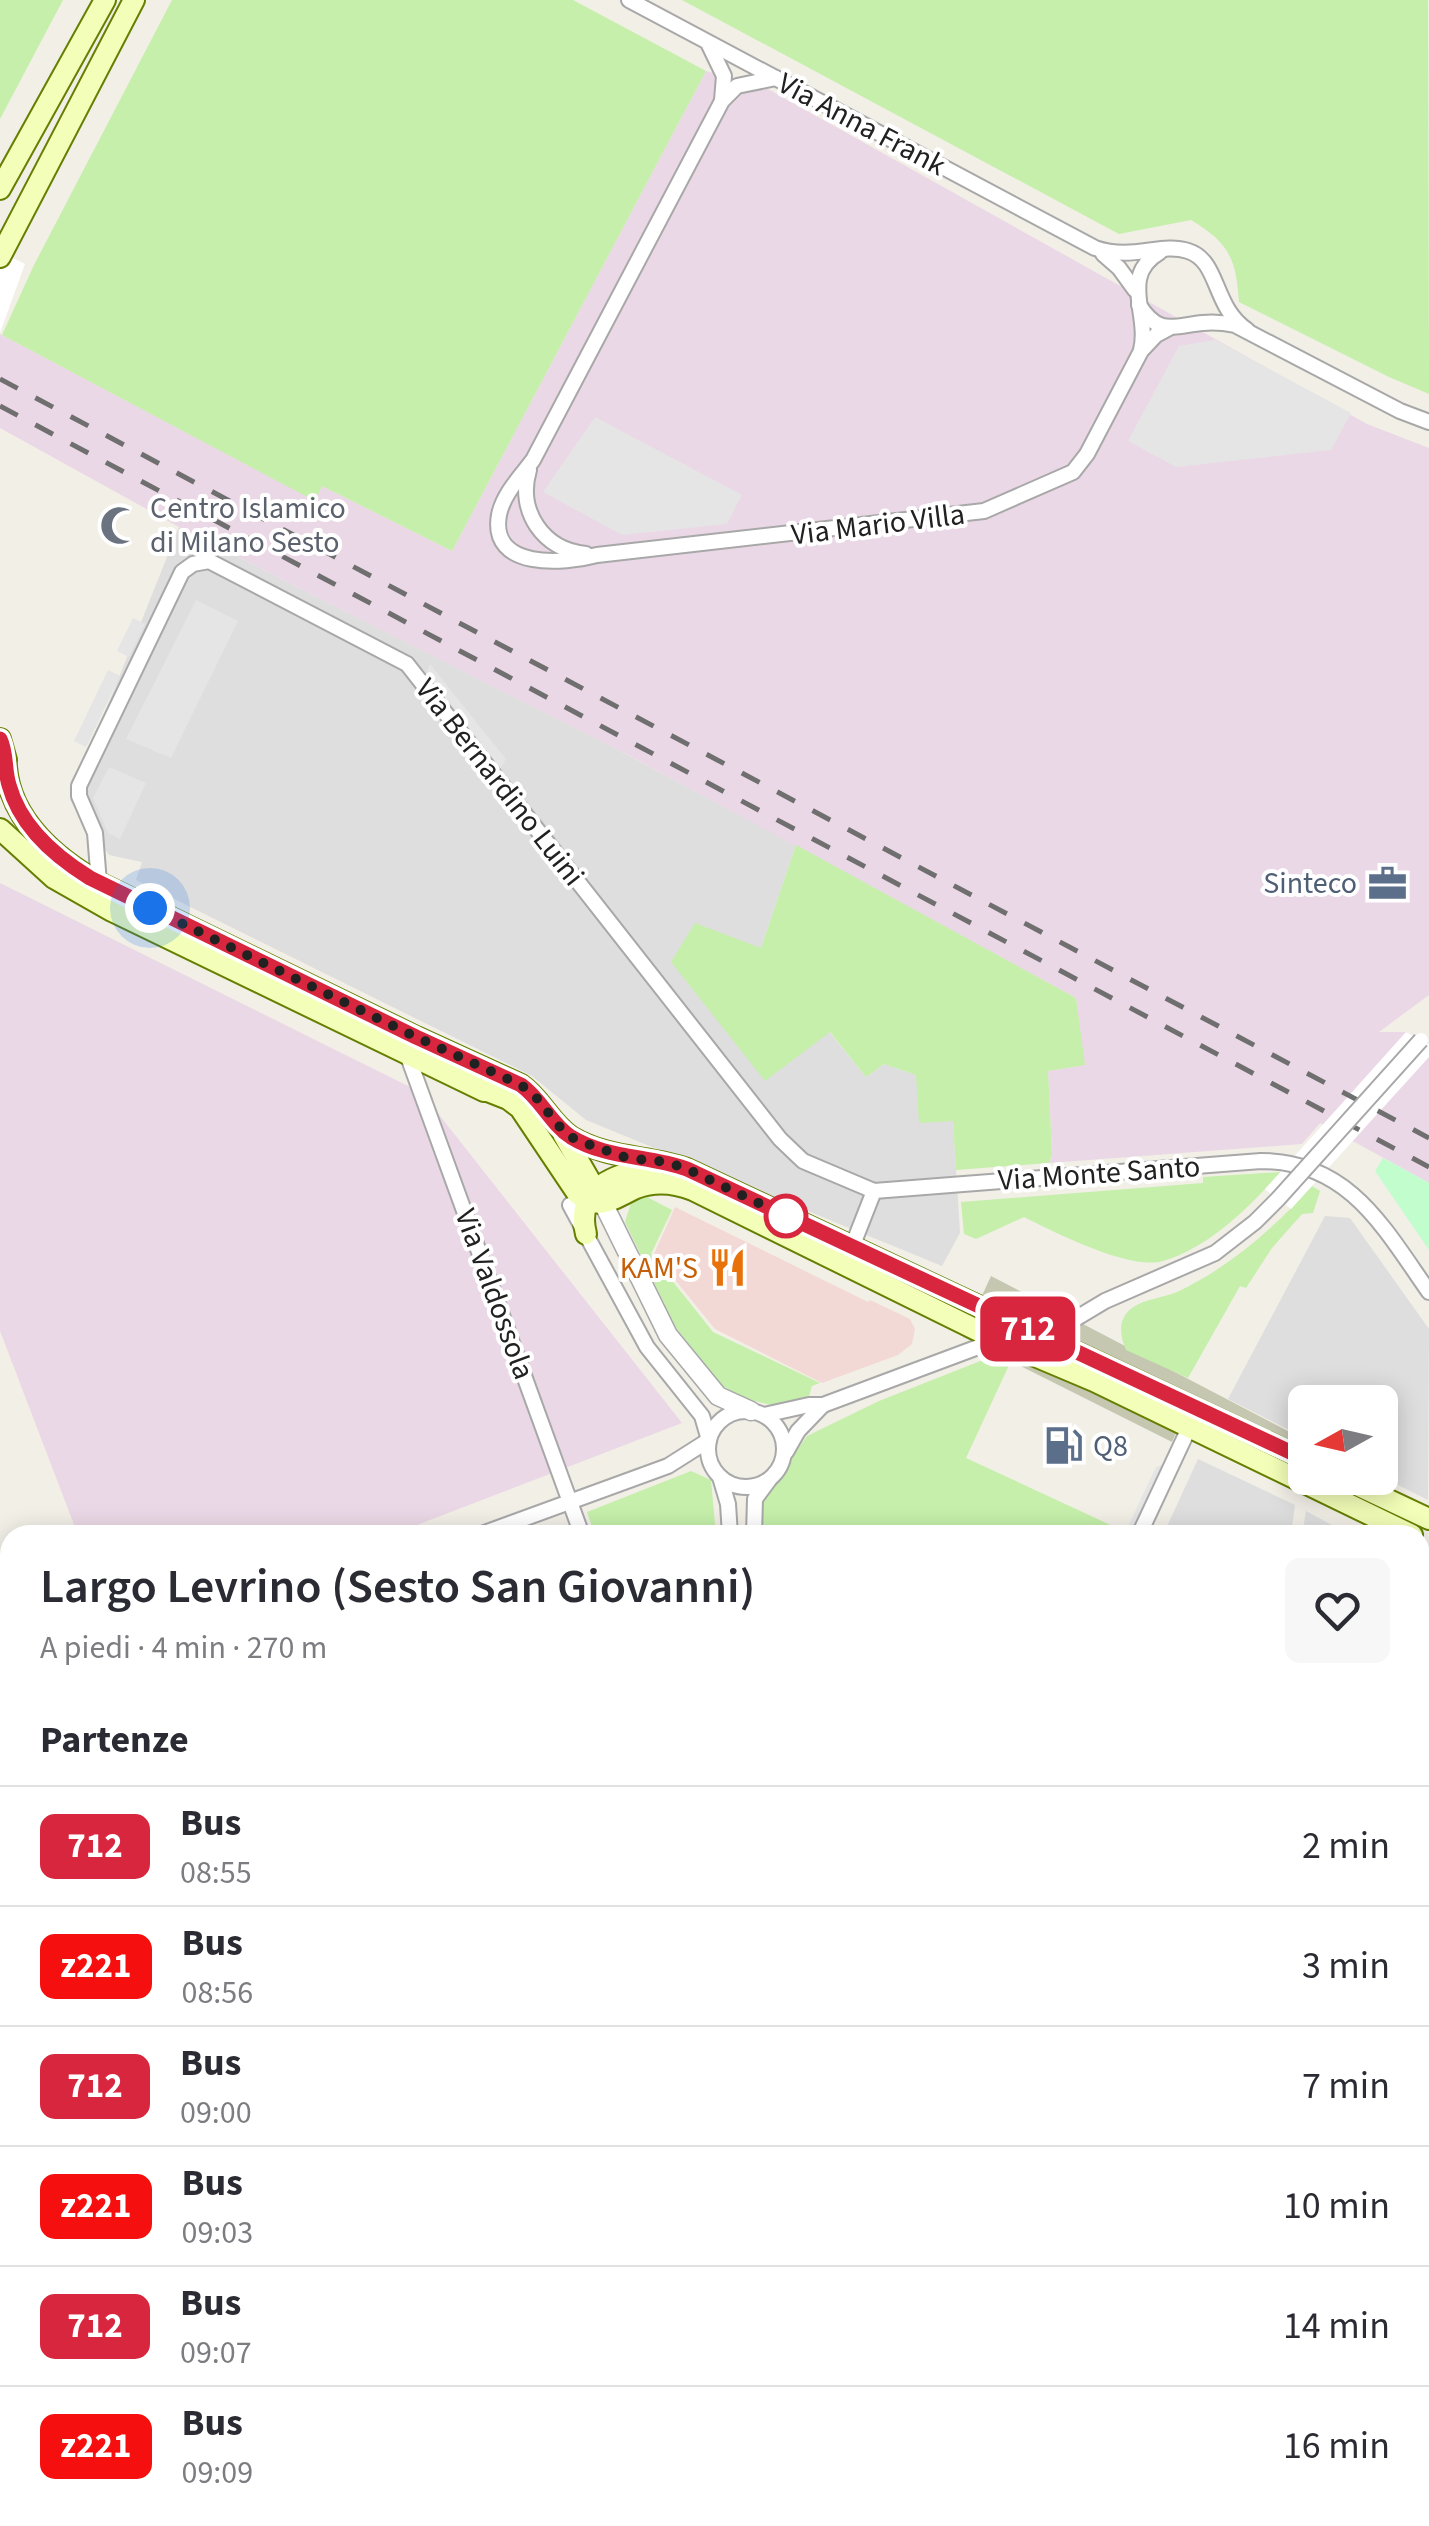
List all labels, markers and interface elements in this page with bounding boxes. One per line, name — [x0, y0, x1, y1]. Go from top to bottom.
street label: Via Anna Frank — [770, 62, 953, 187]
place label: Centro Islamico di Milano Sesto — [150, 487, 346, 564]
street label: Via Mario Villa — [789, 493, 967, 556]
mosque icon: Centro Islamico di Milano Sesto — [99, 504, 141, 546]
street label: Via Bernardino Luini — [405, 669, 594, 895]
place label: Sinteco — [1263, 862, 1357, 905]
office icon: Sinteco — [1366, 862, 1408, 904]
your location — [125, 883, 175, 933]
street label: Via Monte Santo — [996, 1145, 1202, 1202]
unlabelled marker — [765, 1195, 807, 1237]
street label: Via Valdossola — [444, 1203, 545, 1385]
place label: KAM'S — [620, 1247, 698, 1290]
restaurant icon: KAM'S — [707, 1247, 749, 1289]
line badge: 712 — [970, 1296, 1086, 1362]
text: 712 — [1000, 1304, 1056, 1354]
north arrow — [1288, 1385, 1398, 1495]
map controls — [1288, 1385, 1398, 1495]
fuel station icon: Q8 — [1042, 1425, 1084, 1467]
place label: Q8 — [1093, 1425, 1128, 1468]
text: Largo Levrino (Sesto San Giovanni) — [40, 1553, 755, 1621]
button: heart — [1285, 1558, 1390, 1663]
text: A piedi · 4 min · 270 m — [40, 1625, 327, 1671]
text: Partenze — [40, 1713, 189, 1767]
text: Bus — [180, 1796, 241, 1850]
text: 2 min — [1302, 1819, 1390, 1873]
text: 712 — [67, 1821, 123, 1871]
text: 08:55 — [180, 1850, 252, 1896]
text: Bus — [182, 1916, 243, 1970]
text: 3 min — [1302, 1939, 1390, 1993]
text: z221 — [60, 1941, 132, 1991]
text: 08:56 — [182, 1970, 253, 2016]
text: Bus — [180, 2036, 241, 2090]
text: 7 min — [1302, 2059, 1390, 2113]
text: 712 — [67, 2061, 123, 2111]
text: 09:00 — [180, 2090, 252, 2136]
text: Bus — [182, 2156, 243, 2210]
text: 10 min — [1283, 2179, 1390, 2233]
text: z221 — [60, 2181, 132, 2231]
text: 09:03 — [182, 2210, 253, 2256]
text: Bus — [180, 2276, 241, 2330]
text: 14 min — [1283, 2299, 1390, 2353]
text: 712 — [67, 2301, 123, 2351]
text: 09:07 — [180, 2330, 252, 2376]
text: Bus — [182, 2396, 243, 2450]
text: 16 min — [1283, 2419, 1390, 2473]
text: z221 — [60, 2421, 132, 2471]
text: 09:09 — [182, 2450, 253, 2496]

